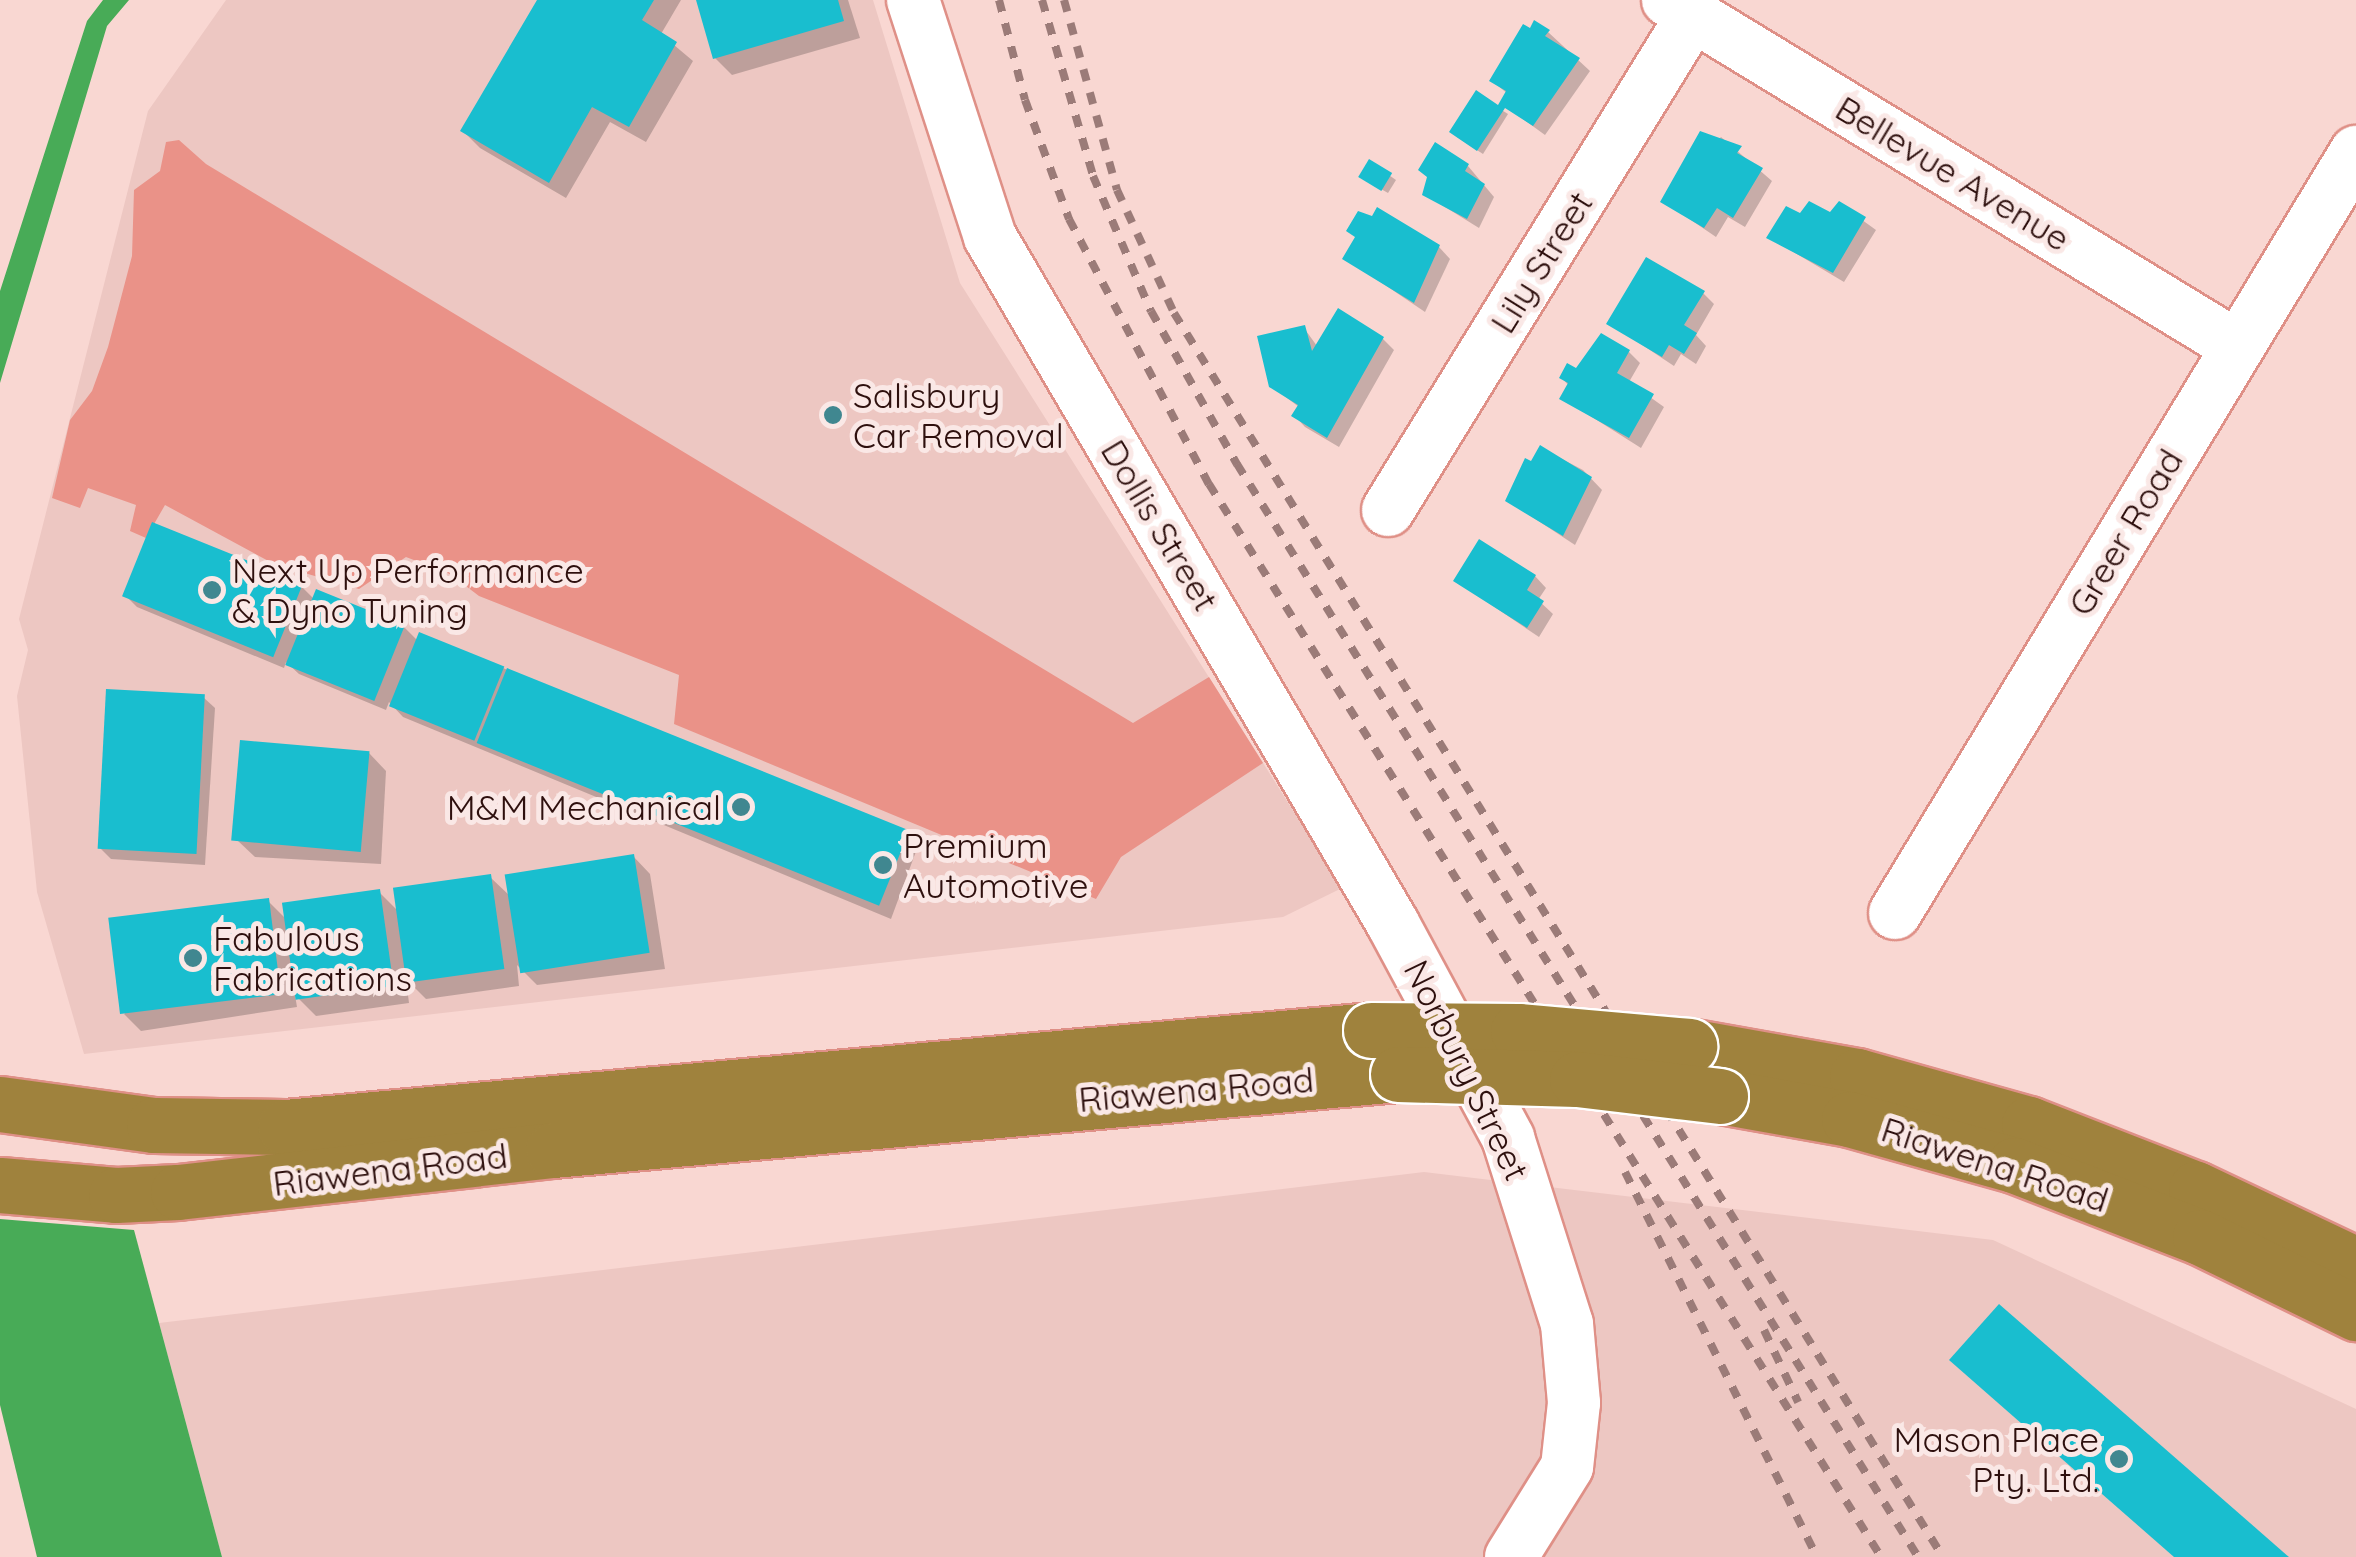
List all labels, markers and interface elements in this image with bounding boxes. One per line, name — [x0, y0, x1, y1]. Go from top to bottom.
street label: Bellevue Avenue — [1828, 87, 2078, 259]
street label: Lily Street — [1481, 184, 1601, 340]
place label: Salisbury Car Removal — [853, 374, 1064, 456]
marker: Salisbury Car Removal — [822, 404, 844, 426]
street label: Dollis Street — [1093, 432, 1227, 618]
street label: Greer Road — [2059, 441, 2191, 623]
place label: Next Up Performance & Dyno Tuning — [232, 549, 584, 631]
marker: Next Up Performance & Dyno Tuning — [201, 579, 223, 601]
place label: M&M Mechanical — [447, 786, 721, 828]
marker: M&M Mechanical — [730, 796, 752, 818]
place label: Premium Automotive — [903, 824, 1089, 906]
marker: Premium Automotive — [872, 854, 894, 876]
place label: Fabulous Fabrications — [213, 917, 412, 999]
marker: Fabulous Fabrications — [182, 947, 204, 969]
street label: Norbury Street — [1396, 953, 1538, 1187]
street label: Riawena Road — [1077, 1058, 1315, 1120]
street label: Riawena Road — [1876, 1108, 2114, 1220]
street label: Riawena Road — [270, 1134, 510, 1204]
place label: Mason Place Pty. Ltd. — [1893, 1418, 2099, 1500]
marker: Mason Place Pty. Ltd. — [2108, 1448, 2130, 1470]

